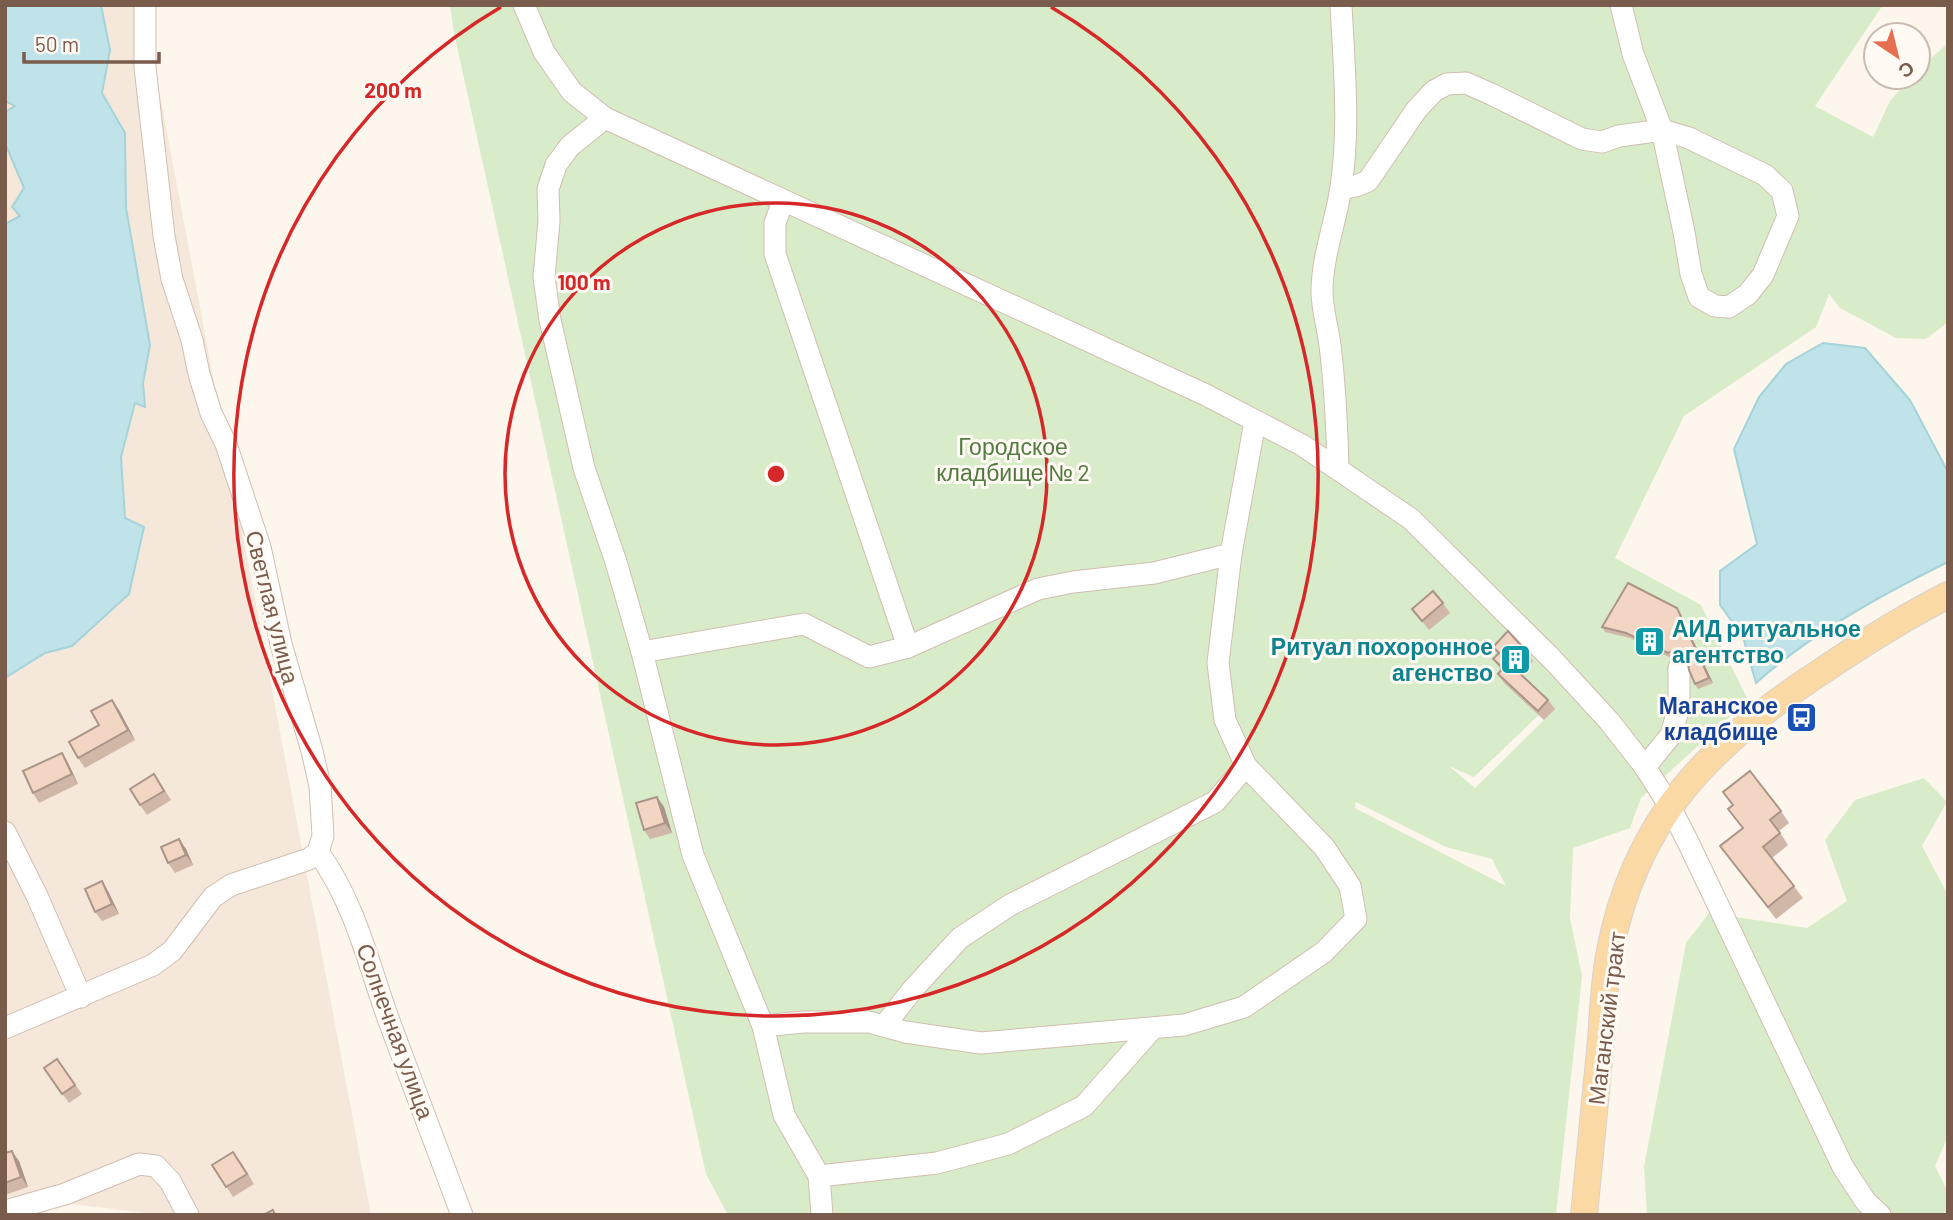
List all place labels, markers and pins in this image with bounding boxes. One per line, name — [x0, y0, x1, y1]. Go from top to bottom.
centre of rings — [764, 462, 788, 486]
place label: АИД ритуальное агентство — [1672, 614, 1861, 668]
building icon: АИД ритуальное агентство — [1632, 624, 1666, 658]
place label: Ритуал похоронное агенство — [1271, 632, 1493, 686]
building icon: Ритуал похоронное агенство — [1499, 642, 1533, 676]
place label: Маганское кладбище — [1659, 691, 1778, 745]
bus stop icon: Маганское кладбище — [1784, 701, 1818, 735]

